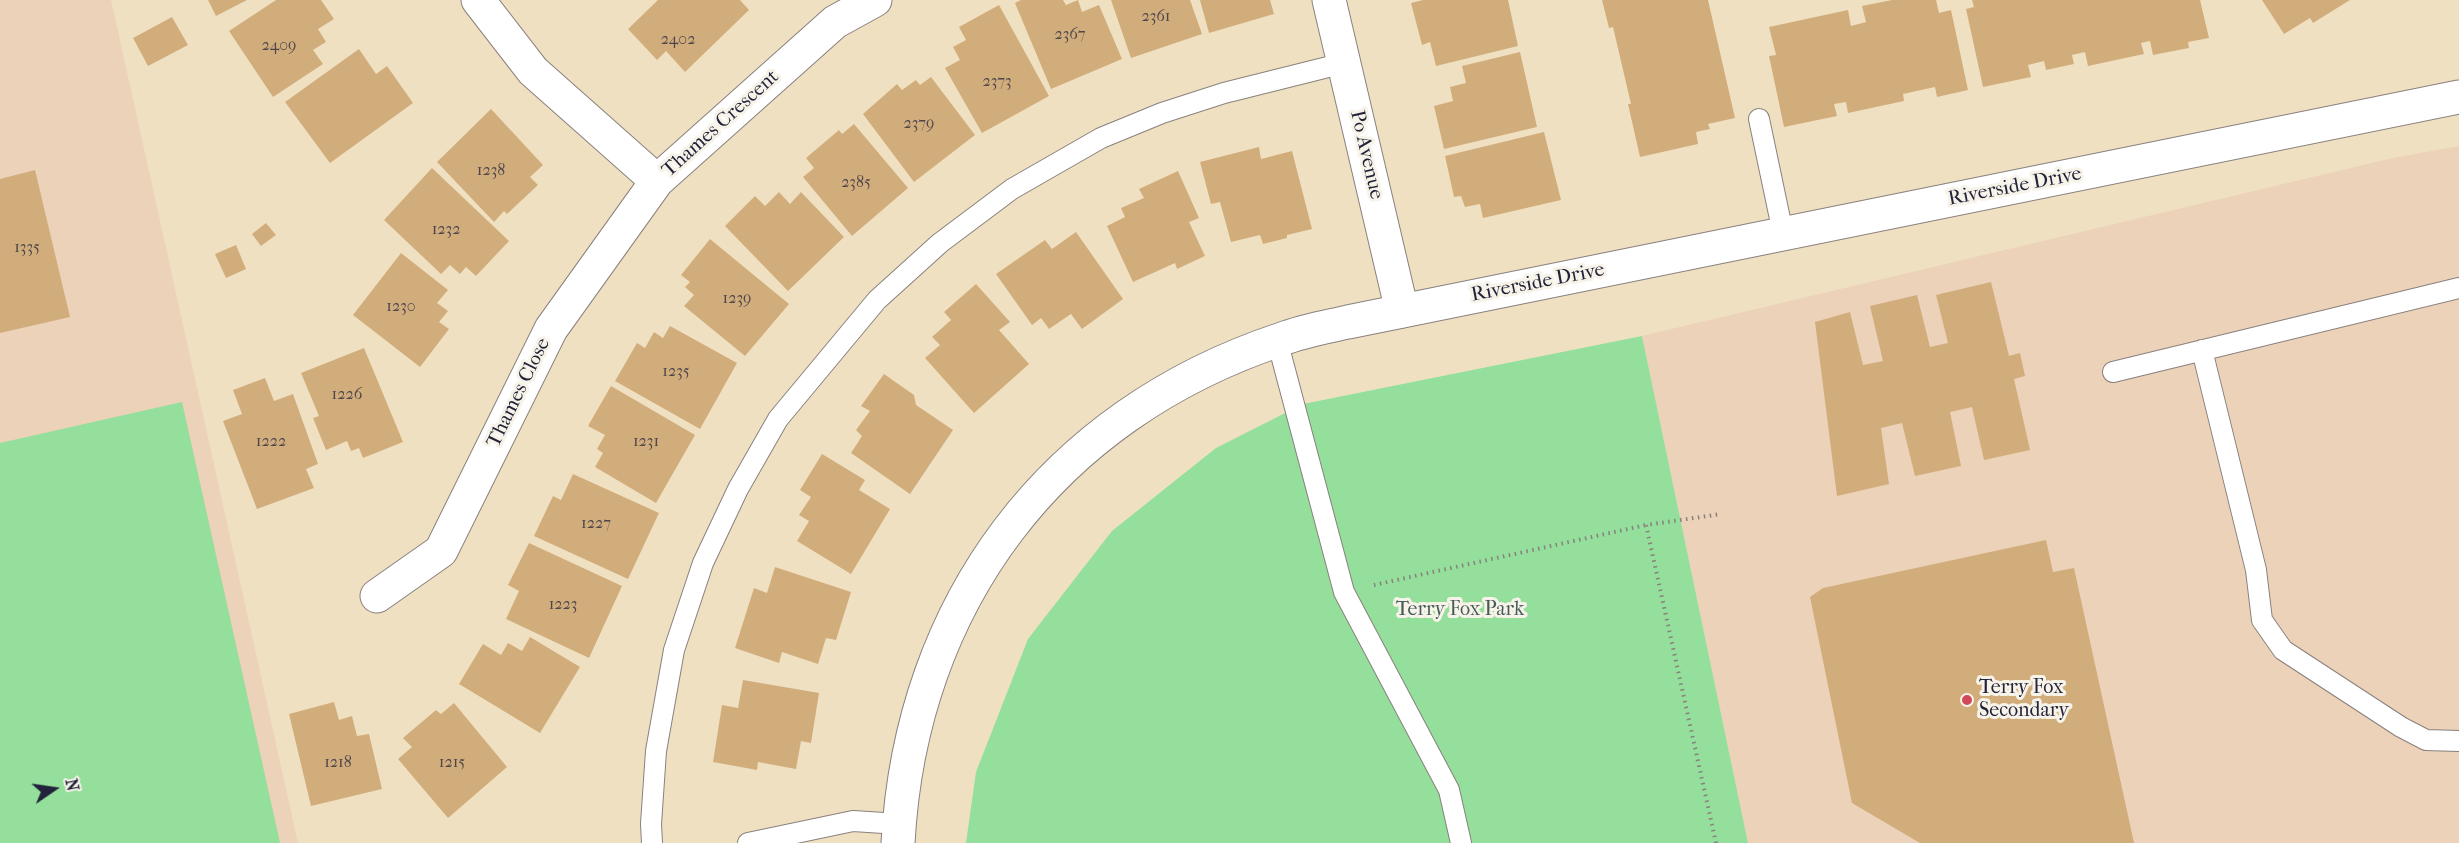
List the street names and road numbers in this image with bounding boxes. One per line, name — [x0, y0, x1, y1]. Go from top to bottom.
street label: Thames Crescent — [658, 65, 784, 183]
street label: Po Avenue — [1344, 108, 1388, 202]
street label: Riverside Drive — [1946, 162, 2084, 212]
street label: Riverside Drive — [1469, 258, 1607, 308]
street label: Thames Close — [482, 334, 556, 452]

